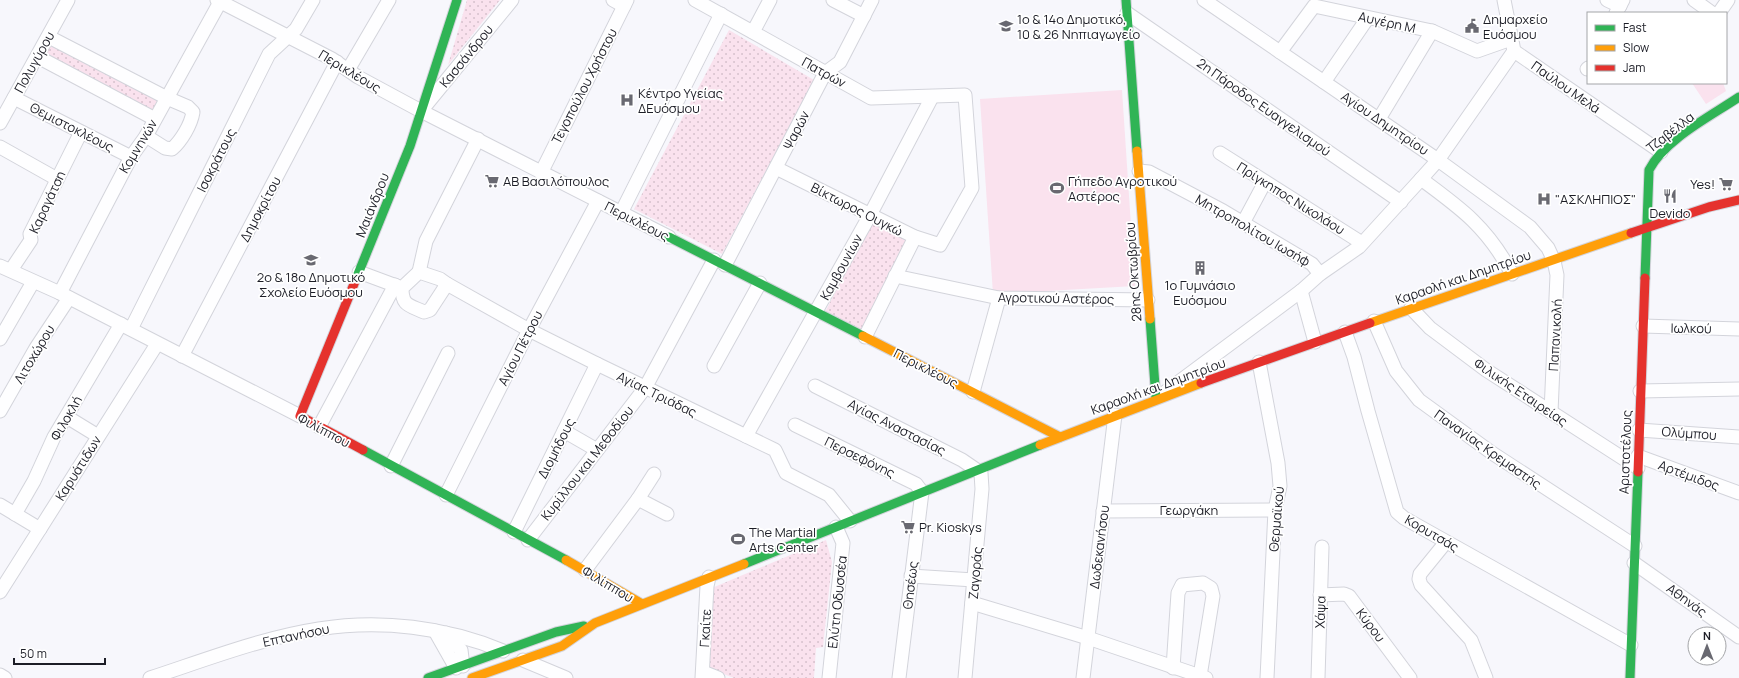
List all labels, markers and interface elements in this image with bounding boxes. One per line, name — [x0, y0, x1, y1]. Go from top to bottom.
street label: Αυγέρη Μ — [1357, 7, 1417, 37]
place label: 1ο & 14ο Δημοτικό, 10 & 26 Νηπιαγωγείο — [1017, 10, 1141, 43]
place label: Δημαρχείο Ευόσμου — [1483, 10, 1548, 43]
legend — [1587, 12, 1727, 84]
school or university icon: 1ο & 14ο Δημοτικό, 10 & 26 Νηπιαγωγείο — [998, 18, 1014, 34]
public building icon: Δημαρχείο Ευόσμου — [1464, 18, 1480, 34]
text: Fast — [1623, 19, 1647, 36]
street label: Κασσάνδρου — [435, 21, 497, 91]
street label: Τεγοπούλου Χρήστου — [547, 25, 621, 147]
street label: Πολυγύρου — [10, 28, 58, 96]
text: Slow — [1623, 39, 1649, 56]
street label: Περικλέους — [315, 45, 385, 97]
street label: Πατρών — [799, 53, 850, 92]
street label: 2η Πάροδος Ευαγγελισμού — [1194, 54, 1334, 160]
street label: Παύλου Μελά — [1528, 57, 1604, 117]
text: Jam — [1623, 59, 1645, 76]
place label: Κέντρο Υγείας ΔΕυόσμου — [638, 84, 723, 117]
street label: Αγίου Δημητρίου — [1338, 87, 1432, 159]
hospital icon: Κέντρο Υγείας ΔΕυόσμου — [619, 92, 635, 108]
street label: Θεμιστοκλέους — [27, 98, 117, 156]
street label: Ψαρών — [779, 107, 814, 153]
street label: Τζαβέλλα — [1642, 108, 1698, 156]
street label: Κομνηνών — [115, 115, 161, 176]
street label: Ισοκράτους — [192, 125, 240, 195]
street label: Πρίγκηπος Νικολάου — [1234, 158, 1348, 238]
street label: Καραγάτση — [25, 168, 69, 236]
street label: Μαιάνδρου — [351, 170, 393, 240]
place label: ΑΒ Βασιλόπουλος — [503, 172, 609, 190]
place label: Γήπεδο Αγροτικού Αστέρος — [1068, 172, 1177, 205]
street label: Δημοκρίτου — [235, 173, 285, 245]
supermarket icon: ΑΒ Βασιλόπουλος — [484, 173, 500, 189]
place label: Yes! — [1690, 175, 1715, 193]
supermarket icon: Yes! — [1718, 176, 1734, 192]
street label: Βίκτωρος Ουγκώ — [808, 178, 906, 240]
sports icon: Γήπεδο Αγροτικού Αστέρος — [1049, 180, 1065, 196]
restaurant icon: Devido — [1662, 188, 1678, 204]
street label: Μητροπολίτου Ιωσήφ — [1192, 190, 1314, 270]
place label: "ΑΣΚΛΗΠΙΟΣ" — [1555, 190, 1636, 208]
hospital icon: "ΑΣΚΛΗΠΙΟΣ" — [1536, 191, 1552, 207]
street label: Περικλέους — [602, 197, 672, 245]
place label: Devido — [1649, 204, 1691, 222]
street label: 28ης Οκτωβρίου — [1121, 222, 1145, 322]
street label: Καμβουνίων — [815, 230, 867, 303]
street label: Καραολή και Δημητρίου — [1393, 245, 1533, 309]
school or university icon: 2ο & 18ο Δημοτικό Σχολείο Ευόσμου — [303, 252, 319, 268]
building icon: 1ο Γυμνάσιο Ευόσμου — [1192, 260, 1208, 276]
place label: 2ο & 18ο Δημοτικό Σχολείο Ευόσμου — [257, 268, 365, 301]
place label: 1ο Γυμνάσιο Ευόσμου — [1164, 276, 1236, 309]
street label: Αγροτικού Αστέρος — [998, 288, 1114, 308]
street label: Παπανικολή — [1544, 298, 1566, 372]
street label: Αγίου Πέτρου — [493, 308, 547, 388]
street label: Ιωλκού — [1670, 319, 1712, 337]
street label: Λιτοχώρου — [9, 321, 59, 387]
street label: Περικλέους — [891, 344, 961, 392]
street label: Καραολή και Δημητρίου — [1088, 353, 1228, 419]
street label: Φιλικής Εταιρείας — [1471, 354, 1571, 430]
street label: Αγίας Τριάδας — [614, 367, 700, 421]
street label: Φιλοκλή — [46, 392, 86, 444]
street label: Αγίας Αναστασίας — [845, 395, 949, 459]
street label: Κυρίλλου και Μεθοδίου — [537, 402, 637, 524]
street label: Παναγίας Κρεμαστής — [1431, 405, 1545, 493]
street label: Φιλίππου — [295, 409, 353, 451]
street label: Αριστοτέλους — [1615, 410, 1635, 494]
street label: Διομήδους — [533, 415, 579, 481]
street label: Ολύμπου — [1661, 422, 1717, 444]
street label: Καρυάτιδων — [51, 432, 105, 504]
street label: Περσεφόνης — [822, 432, 898, 482]
street label: Αρτέμιδος — [1656, 456, 1722, 494]
street label: Θερμαϊκού — [1264, 486, 1288, 552]
street label: Γεωργάκη — [1160, 501, 1218, 519]
street label: Δωδεκανήσου — [1085, 504, 1113, 590]
street label: Κορυτσάς — [1402, 510, 1462, 556]
place label: Pr. Kioskys — [919, 518, 982, 536]
supermarket icon: Pr. Kioskys — [900, 519, 916, 535]
place label: The Martial Arts Center — [749, 523, 819, 556]
sports icon: The Martial Arts Center — [730, 531, 746, 547]
street label: Ζαγοράς — [964, 546, 986, 600]
street label: Ελύτη Οδυσσέα — [823, 555, 851, 649]
street label: Θησέως — [898, 560, 922, 610]
street label: Φιλίππου — [579, 562, 637, 606]
street label: Αθηνάς — [1663, 579, 1711, 621]
street label: Χάψα — [1310, 595, 1330, 629]
street label: Κύρου — [1352, 604, 1390, 646]
street label: Γκαίτε — [695, 608, 715, 648]
street label: Επτανήσου — [261, 619, 331, 651]
north arrow — [1687, 626, 1727, 666]
text: N — [1703, 628, 1711, 643]
scale bar — [14, 640, 105, 666]
text: 50 m — [20, 645, 47, 662]

